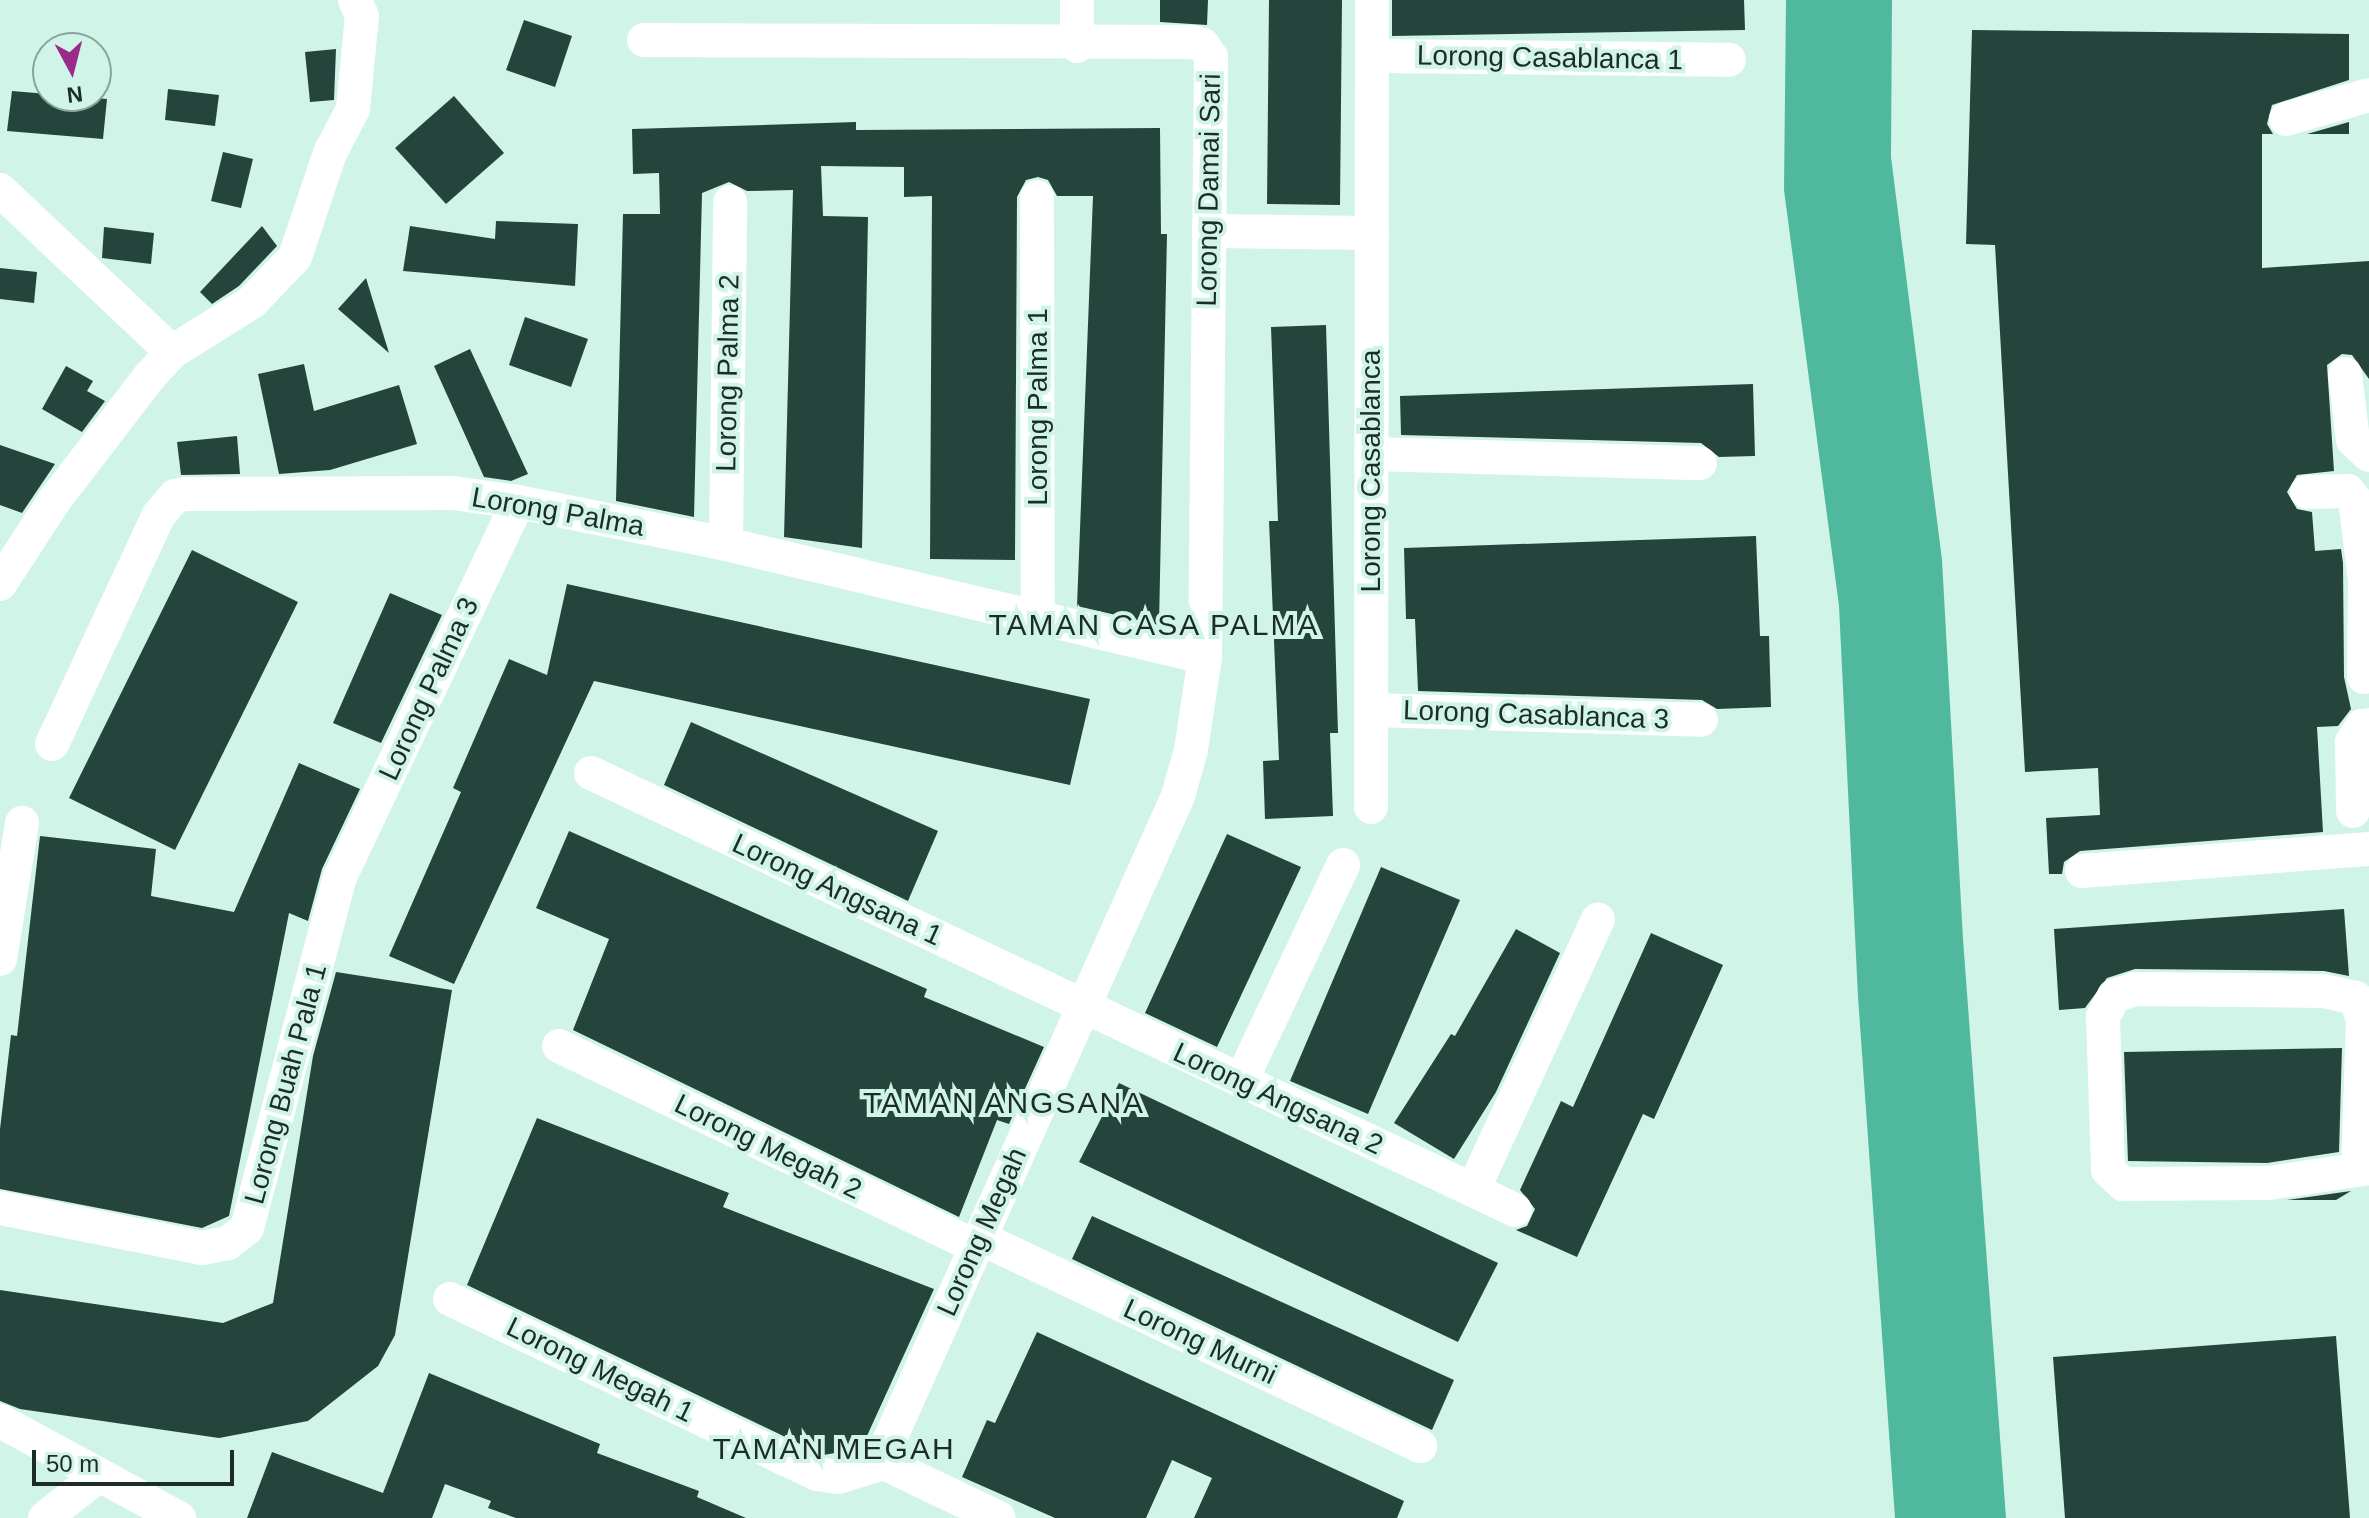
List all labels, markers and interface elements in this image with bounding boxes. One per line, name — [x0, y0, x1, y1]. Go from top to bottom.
north arrow — [32, 32, 112, 112]
street label: Lorong Casablanca 1 — [1417, 39, 1683, 77]
street label: Lorong Damai Sari — [1190, 73, 1228, 307]
text: N — [65, 81, 84, 108]
street label: Lorong Palma 2 — [709, 274, 747, 472]
street label: Lorong Palma 1 — [1021, 308, 1055, 506]
street label: Lorong Casablanca — [1354, 350, 1388, 592]
street label: Lorong Palma — [469, 480, 647, 544]
street label: Lorong Palma 3 — [372, 592, 486, 786]
district label: TAMAN CASA PALMA — [988, 607, 1320, 643]
street label: Lorong Casablanca 3 — [1402, 694, 1670, 736]
street label: Lorong Angsana 1 — [726, 826, 948, 954]
street label: Lorong Buah Pala 1 — [238, 960, 334, 1208]
street label: Lorong Angsana 2 — [1167, 1035, 1389, 1163]
district label: TAMAN ANGSANA — [862, 1085, 1146, 1121]
street label: Lorong Megah 2 — [669, 1087, 867, 1207]
street label: Lorong Megah — [930, 1143, 1034, 1321]
street label: Lorong Murni — [1118, 1292, 1282, 1392]
street label: Lorong Megah 1 — [501, 1310, 699, 1430]
district label: TAMAN MEGAH — [712, 1431, 956, 1467]
scale bar — [36, 1434, 238, 1484]
text: 50 m — [46, 1450, 99, 1477]

